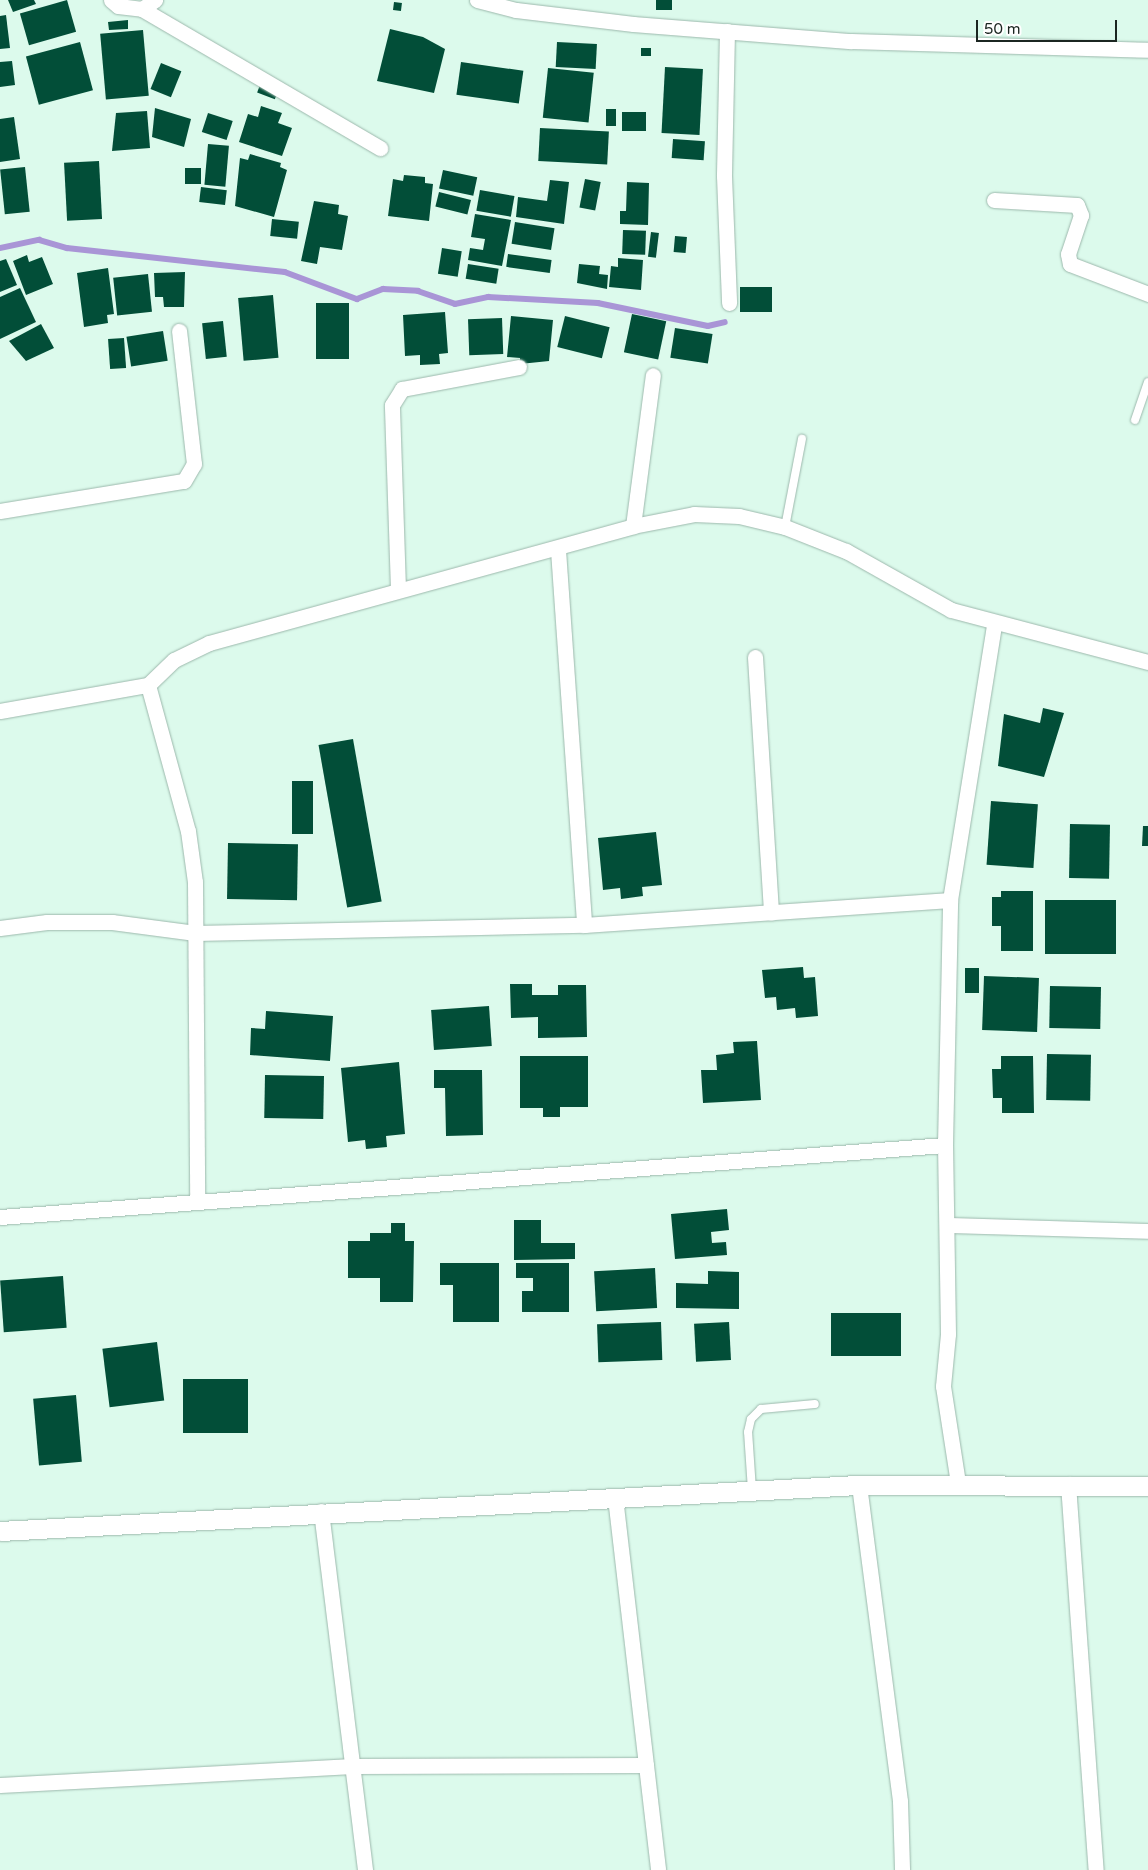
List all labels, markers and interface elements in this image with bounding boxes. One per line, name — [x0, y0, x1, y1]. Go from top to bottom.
scale bar — [978, 10, 1119, 42]
text: 50 m — [984, 20, 1021, 38]

